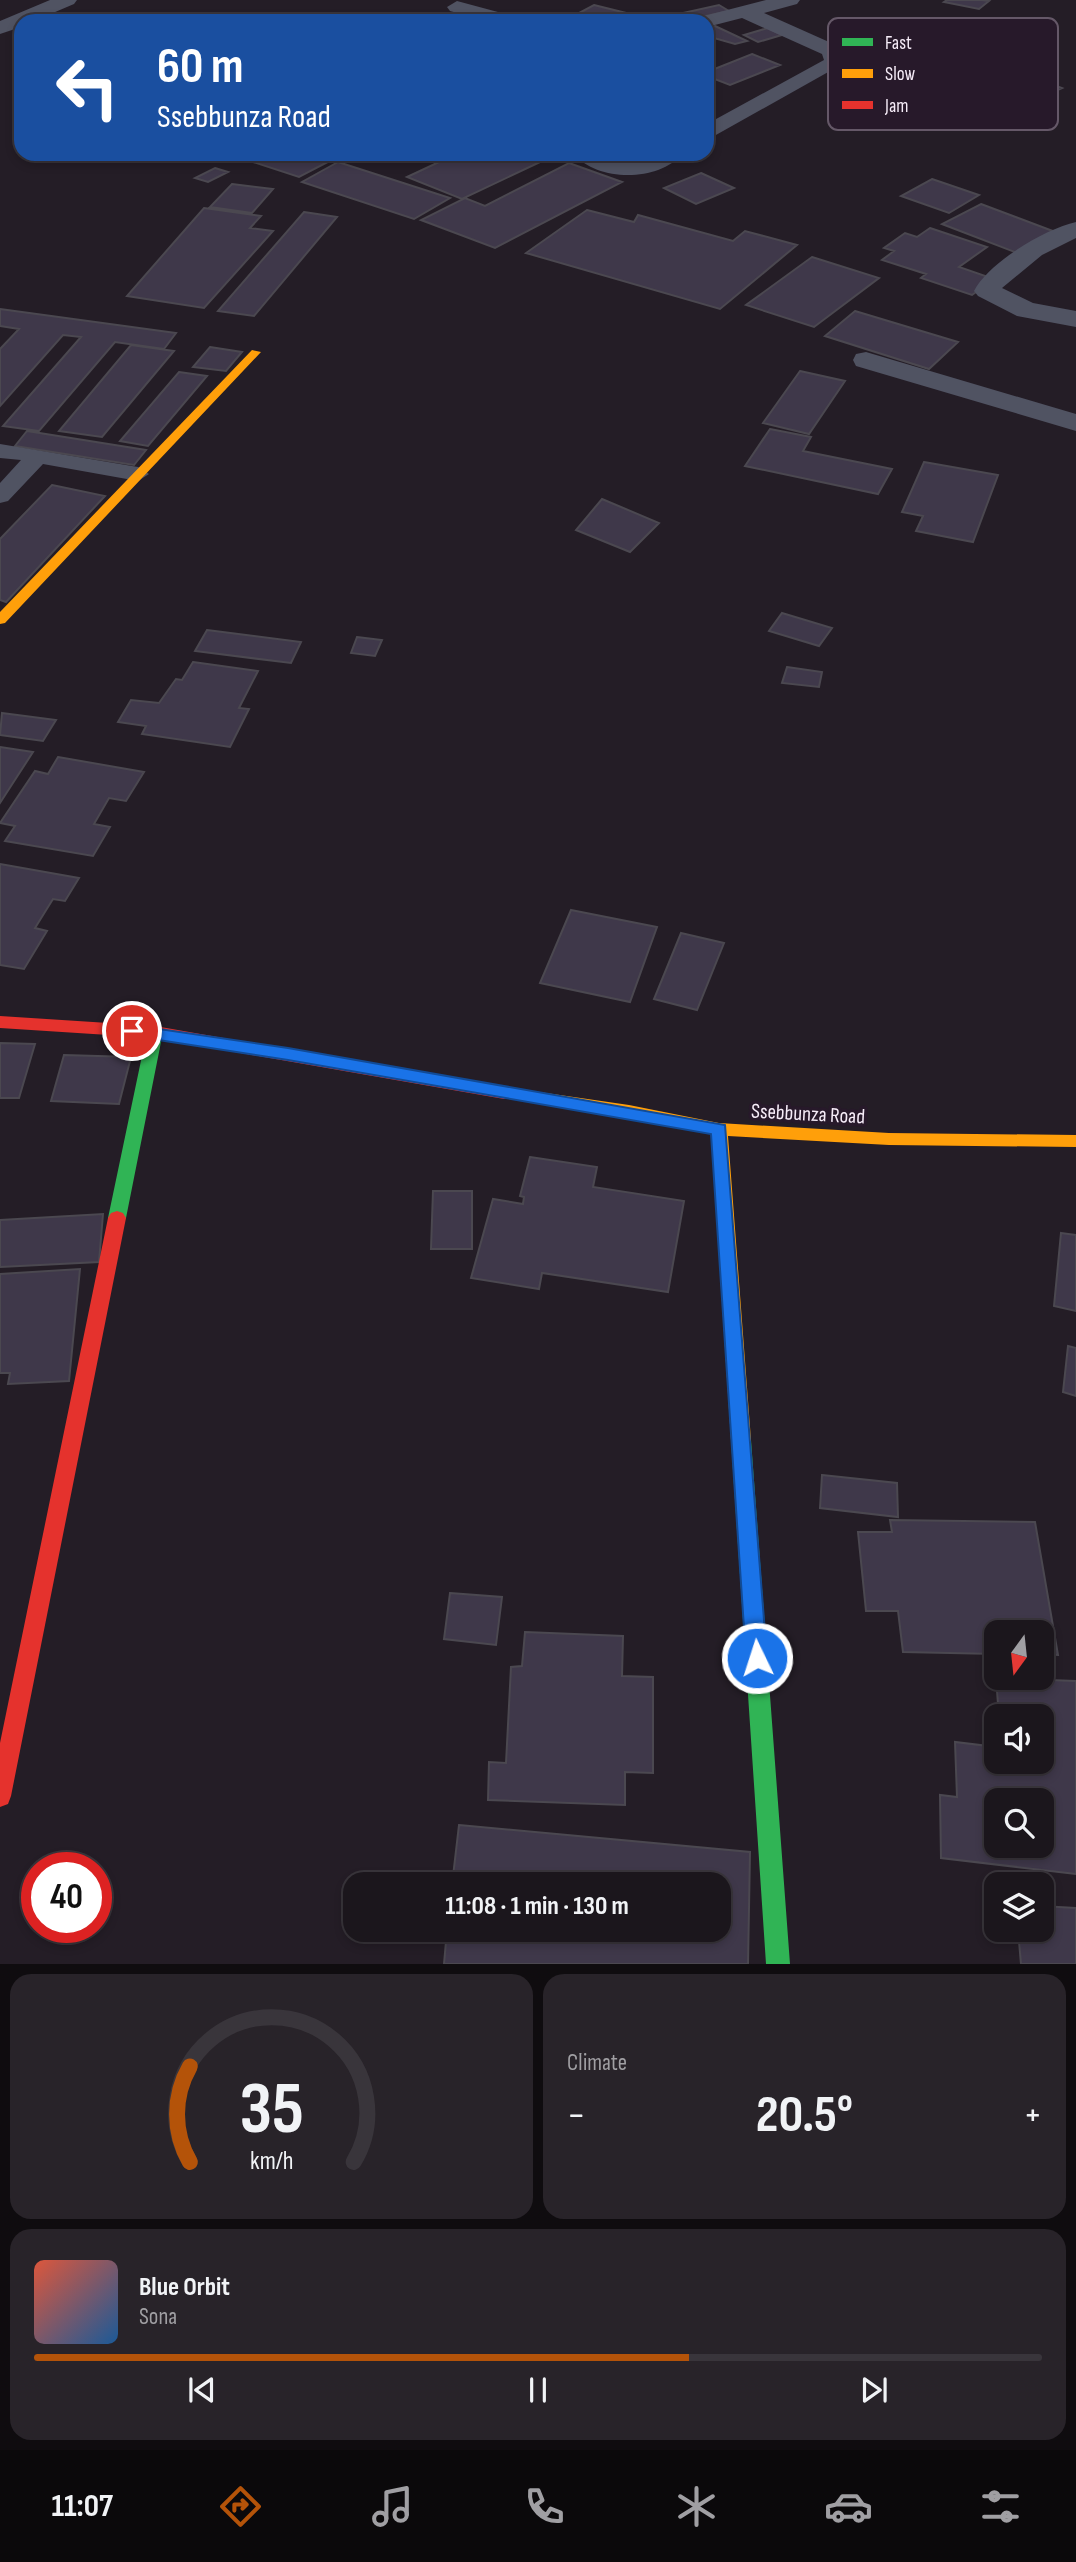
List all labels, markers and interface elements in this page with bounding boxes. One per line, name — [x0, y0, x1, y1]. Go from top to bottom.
legend — [828, 18, 1058, 130]
text: Fast — [885, 32, 912, 55]
text: 60 m — [157, 38, 244, 97]
icon: left — [42, 42, 133, 133]
text: Slow — [885, 63, 915, 86]
text: Jam — [884, 95, 908, 118]
text: Ssebbunza Road — [157, 98, 331, 137]
pin — [102, 1001, 162, 1061]
icon: arrive — [113, 1012, 151, 1050]
street label: Ssebbunza Road — [750, 1099, 866, 1129]
north arrow — [984, 1620, 1054, 1690]
map controls — [984, 1620, 1054, 1942]
position arrow — [720, 1621, 794, 1695]
button: sound — [984, 1704, 1054, 1774]
button: search — [984, 1788, 1054, 1858]
speed limit sign: 40 — [21, 1852, 112, 1943]
button: layers — [984, 1872, 1054, 1942]
text: 11:08 · 1 min · 130 m — [445, 1891, 629, 1922]
text: Climate — [567, 2049, 627, 2077]
text: 35 — [239, 2067, 304, 2155]
text: 20.5° — [756, 2084, 853, 2147]
text: − — [567, 2093, 586, 2138]
text: + — [1023, 2093, 1042, 2138]
text: km/h — [250, 2146, 293, 2177]
text: Blue Orbit — [139, 2272, 230, 2303]
text: Sona — [139, 2303, 177, 2331]
icon: previous — [183, 2371, 221, 2409]
icon: pause — [519, 2371, 557, 2409]
icon: next — [855, 2371, 893, 2409]
icon: directions — [216, 2482, 265, 2531]
icon: music — [368, 2482, 417, 2531]
icon: phone — [520, 2482, 569, 2531]
icon: climate — [672, 2482, 721, 2531]
icon: car — [824, 2482, 873, 2531]
icon: filters — [976, 2482, 1025, 2531]
text: 11:07 — [51, 2487, 113, 2526]

